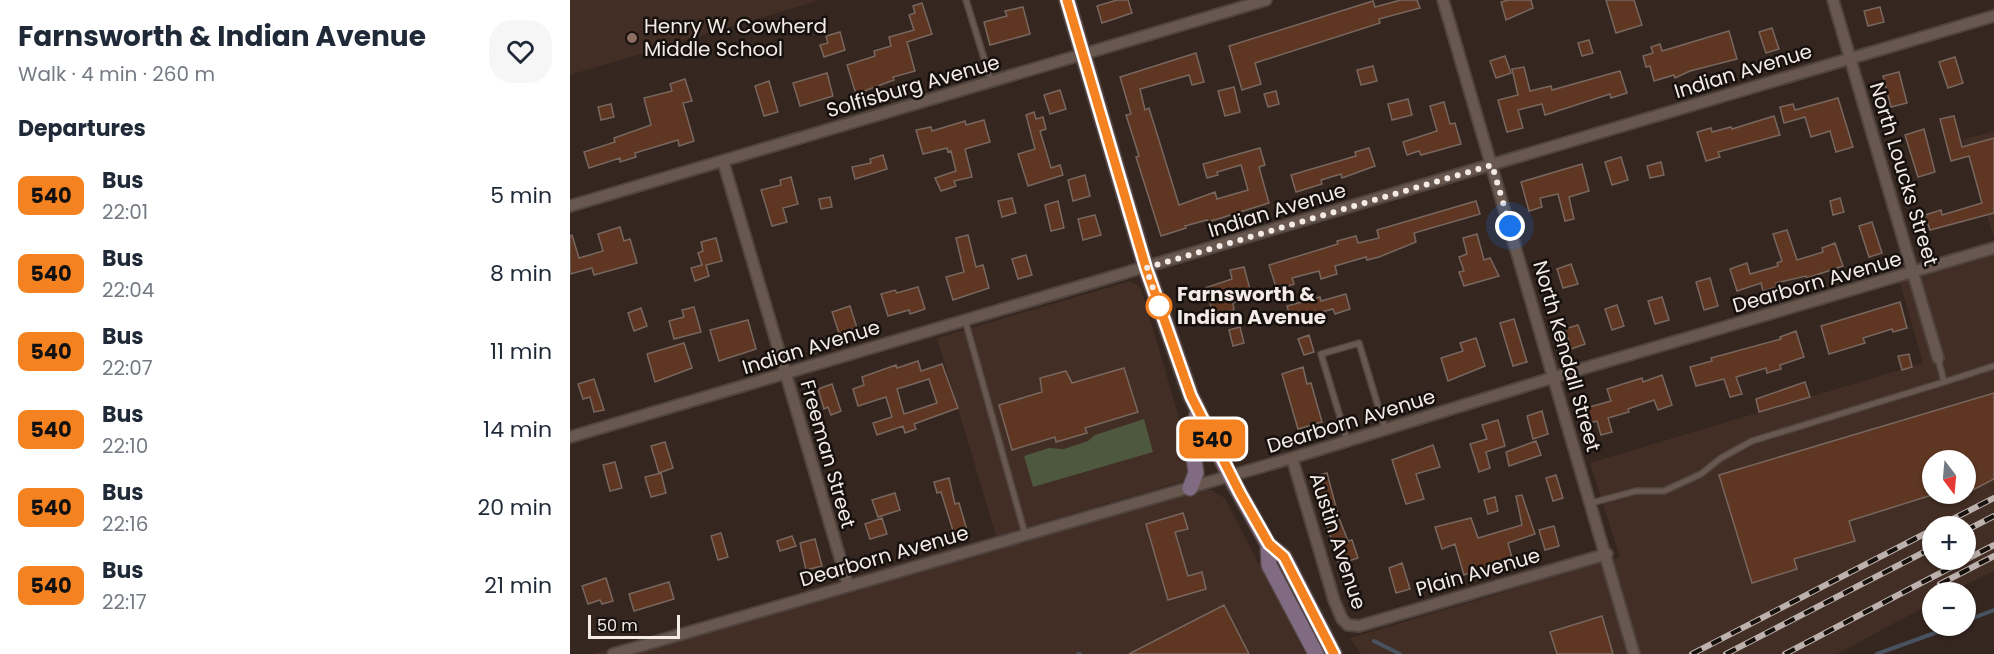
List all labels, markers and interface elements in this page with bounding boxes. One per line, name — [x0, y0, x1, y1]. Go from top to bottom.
place label: Henry W. Cowherd Middle School — [644, 12, 827, 63]
text: Farnsworth & Indian Avenue — [18, 17, 426, 56]
button: heart — [489, 20, 552, 83]
marker: Henry W. Cowherd Middle School — [625, 31, 639, 45]
street label: Indian Avenue — [1671, 37, 1815, 105]
street label: Solfisburg Avenue — [823, 48, 1003, 124]
text: Walk · 4 min · 260 m — [18, 60, 215, 88]
street label: North Loucks Street — [1863, 79, 1945, 269]
text: Departures — [18, 113, 146, 144]
text: Bus — [102, 165, 144, 196]
street label: Indian Avenue — [1205, 176, 1349, 244]
text: 5 min — [490, 180, 552, 211]
text: 540 — [30, 181, 72, 210]
text: 22:01 — [102, 198, 148, 226]
your location — [1495, 211, 1525, 241]
text: Bus — [102, 243, 144, 274]
street label: Dearborn Avenue — [1729, 244, 1905, 320]
street label: North Kendall Street — [1526, 257, 1608, 455]
text: 8 min — [490, 258, 552, 289]
text: 540 — [30, 259, 72, 288]
text: 22:04 — [102, 276, 154, 304]
place label: Farnsworth & Indian Avenue — [1177, 280, 1326, 331]
marker: Farnsworth & Indian Avenue — [1146, 293, 1172, 319]
street label: Indian Avenue — [739, 313, 883, 381]
text: Bus — [102, 321, 144, 352]
text: 11 min — [490, 336, 552, 367]
text: 540 — [30, 337, 72, 366]
text: 22:07 — [102, 354, 153, 382]
street label: Freeman Street — [793, 377, 863, 531]
street label: Dearborn Avenue — [1263, 382, 1439, 460]
text: Bus — [102, 399, 144, 430]
text: 14 min — [483, 414, 552, 445]
text: 540 — [30, 415, 72, 444]
line badge: 540 — [1178, 420, 1246, 458]
text: 540 — [1191, 425, 1233, 454]
text: 22:10 — [102, 432, 148, 460]
north arrow — [1922, 450, 1976, 504]
map controls — [1922, 450, 1976, 636]
street label: Austin Avenue — [1303, 469, 1373, 613]
text: Bus — [102, 477, 144, 508]
text: 20 min — [478, 492, 552, 523]
text: 540 — [30, 493, 72, 522]
text: 22:16 — [102, 510, 148, 538]
button: + — [1922, 516, 1976, 570]
street label: Dearborn Avenue — [796, 518, 972, 594]
street label: Plain Avenue — [1413, 541, 1543, 603]
text: Bus — [102, 555, 144, 586]
text: 21 min — [484, 570, 552, 601]
text: 540 — [30, 571, 72, 600]
button: − — [1922, 582, 1976, 636]
text: 22:17 — [102, 588, 147, 616]
scale bar — [588, 612, 680, 640]
text: 50 m — [597, 614, 638, 637]

